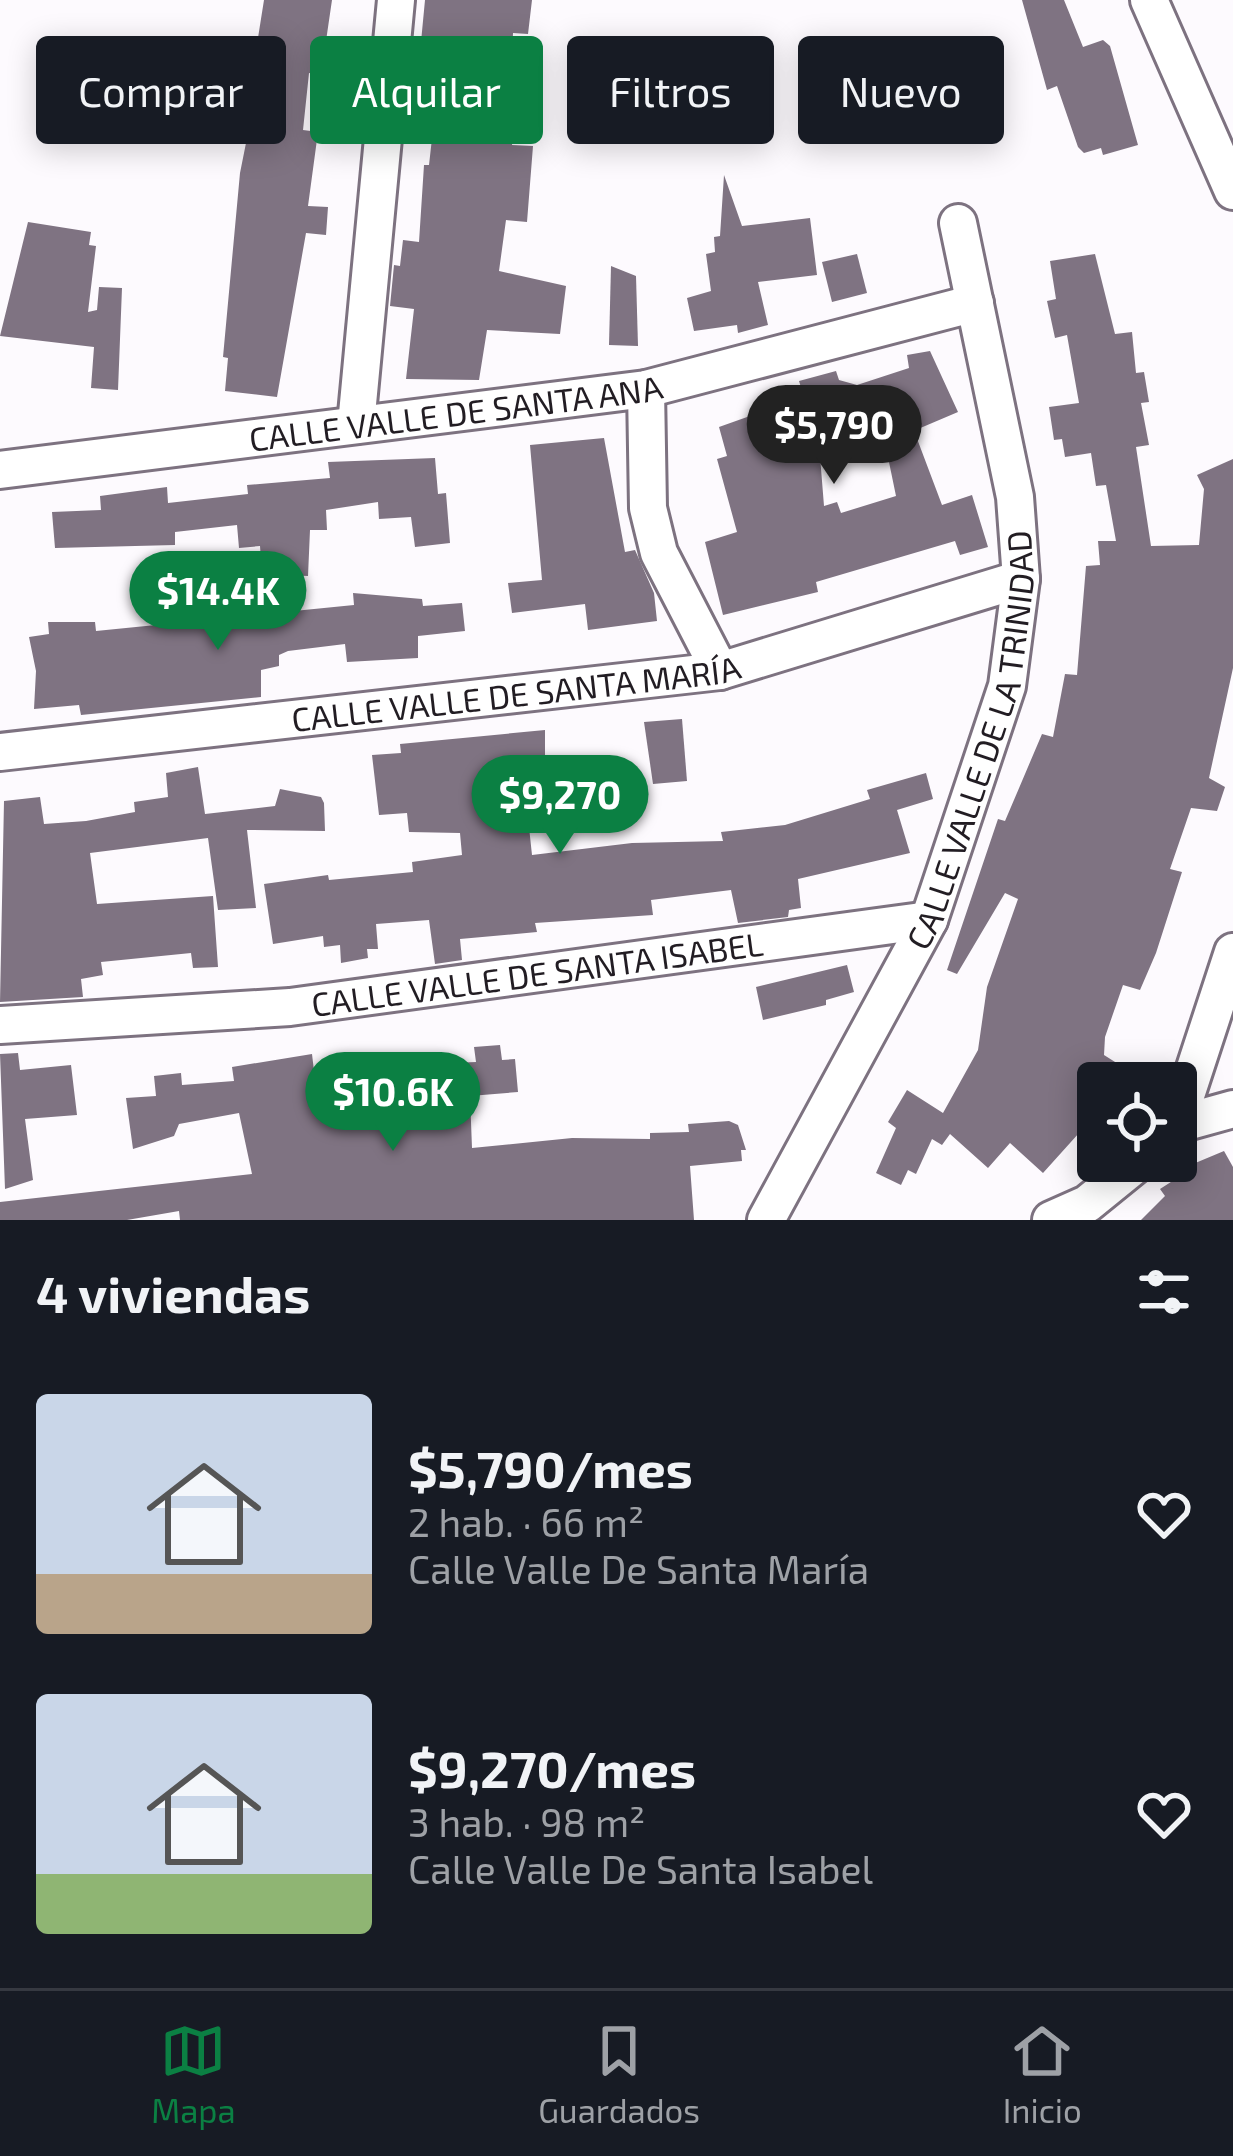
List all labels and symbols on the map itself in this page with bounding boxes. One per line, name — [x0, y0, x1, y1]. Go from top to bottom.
street label: CALLE VALLE DE SANTA ANA — [247, 366, 667, 459]
pin: $5,790 — [736, 385, 932, 487]
street label: CALLE VALLE DE LA TRINIDAD — [897, 529, 1042, 956]
pin: $14.4K — [120, 551, 316, 653]
street label: CALLE VALLE DE SANTA MARÍA — [289, 646, 745, 739]
pin: $9,270 — [462, 755, 658, 857]
street label: CALLE VALLE DE SANTA ISABEL — [309, 923, 766, 1024]
pin: $10.6K — [295, 1052, 491, 1154]

